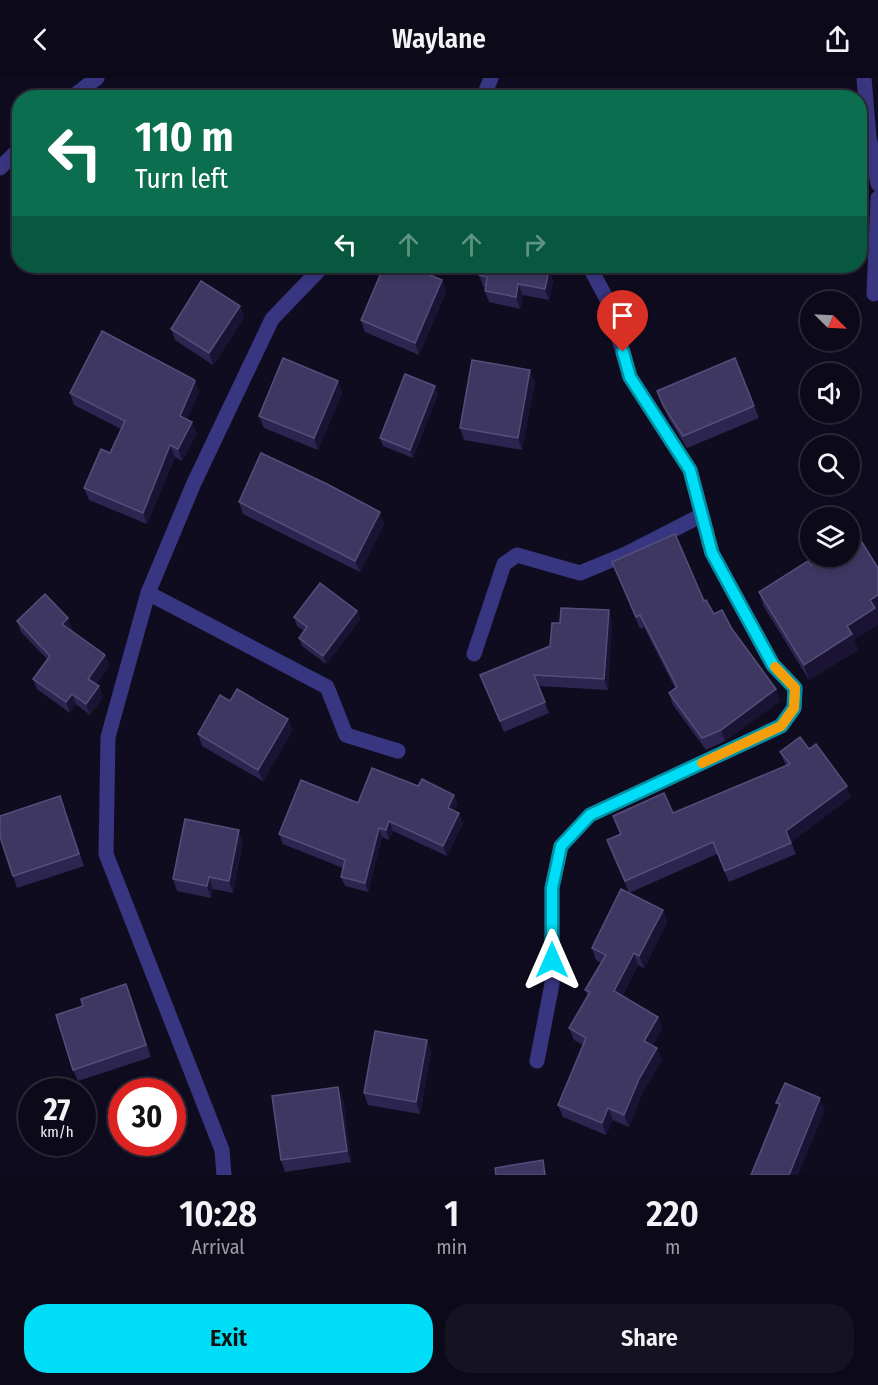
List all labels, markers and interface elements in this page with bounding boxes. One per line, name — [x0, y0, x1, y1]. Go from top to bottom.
icon: back — [24, 23, 57, 56]
text: Waylane — [392, 23, 486, 55]
icon: share — [821, 23, 854, 56]
text: 110 m — [135, 112, 234, 162]
icon: left — [36, 114, 114, 192]
text: Turn left — [135, 163, 228, 195]
icon: left — [329, 228, 362, 261]
icon: ahead — [392, 228, 425, 261]
icon: ahead — [455, 228, 488, 261]
icon: right — [518, 228, 551, 261]
pin — [597, 290, 648, 352]
north arrow — [800, 291, 860, 351]
map controls — [800, 291, 860, 567]
icon: arrive — [606, 299, 639, 332]
button: sound — [800, 363, 860, 423]
button: search — [800, 435, 860, 495]
button: layers — [800, 507, 860, 567]
position arrow — [520, 928, 584, 992]
speed limit sign: 30 — [108, 1078, 186, 1156]
text: 27 — [44, 1092, 70, 1128]
text: km/h — [40, 1123, 74, 1141]
text: 10:28 — [179, 1192, 257, 1236]
text: 1 — [444, 1192, 459, 1236]
text: 220 — [646, 1192, 699, 1236]
text: Arrival — [192, 1235, 245, 1259]
text: min — [436, 1235, 467, 1259]
text: m — [665, 1235, 680, 1259]
button: Exit — [24, 1304, 433, 1373]
button: Share — [445, 1304, 854, 1373]

